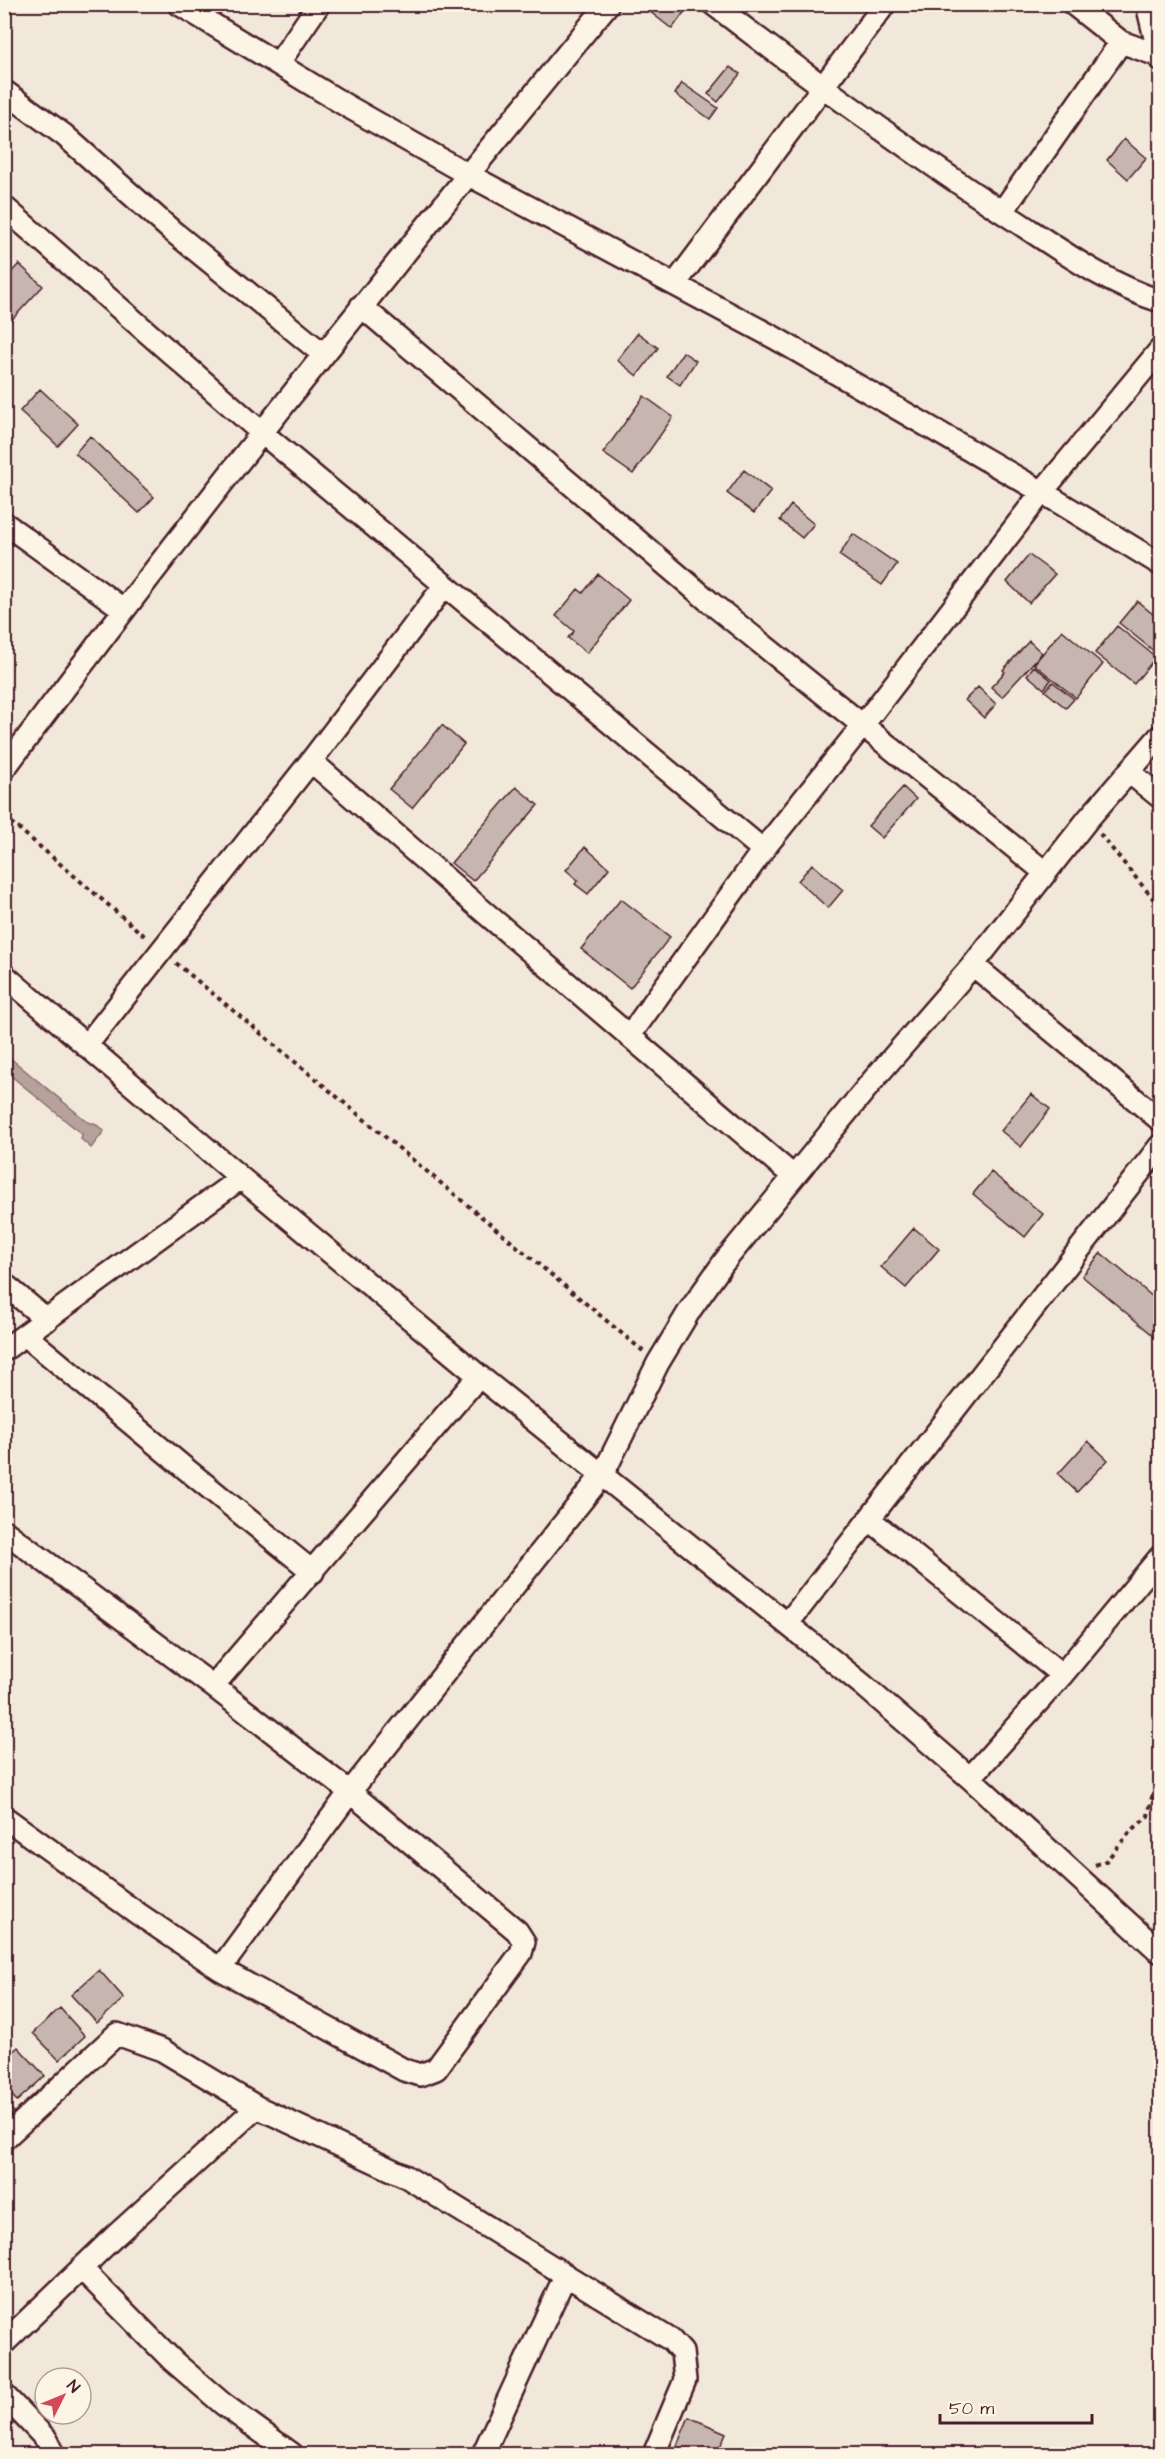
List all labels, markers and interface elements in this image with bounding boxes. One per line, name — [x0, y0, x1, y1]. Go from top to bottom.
north arrow — [33, 2366, 93, 2426]
text: N — [62, 2375, 85, 2398]
scale bar — [940, 2387, 1092, 2425]
text: 50 m — [949, 2396, 994, 2421]

